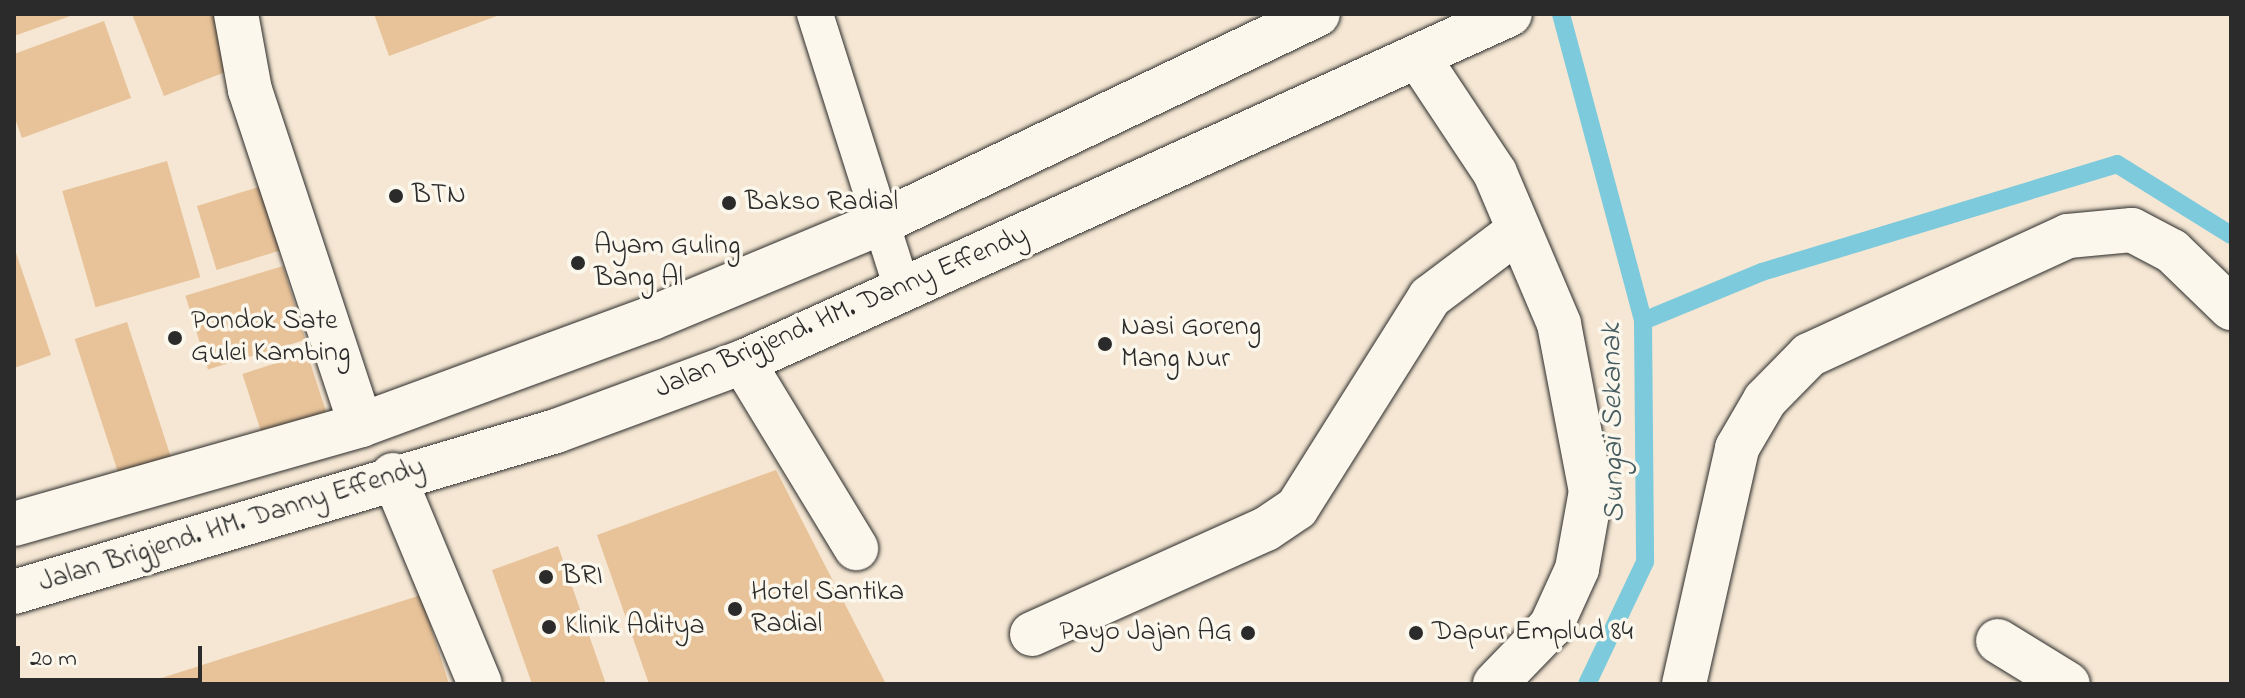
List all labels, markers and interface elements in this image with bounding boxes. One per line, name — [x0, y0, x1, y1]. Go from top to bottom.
place label: BTN — [412, 179, 466, 213]
place label: Bakso Radial — [745, 186, 898, 220]
marker: BTN — [387, 187, 405, 205]
marker: Bakso Radial — [720, 194, 738, 212]
street label: Jalan Brigjend. HM. Danny Effendy — [651, 219, 1033, 407]
place label: Ayam Guling Bang Al — [594, 230, 740, 296]
marker: Ayam Guling Bang Al — [569, 254, 587, 272]
place label: Pondok Sate Gulei Kambing — [191, 305, 350, 371]
place label: Nasi Goreng Mang Nur — [1121, 311, 1261, 377]
water label: Sungai Sekanak — [1594, 323, 1634, 523]
marker: Pondok Sate Gulei Kambing — [166, 329, 184, 347]
marker: Nasi Goreng Mang Nur — [1096, 335, 1114, 353]
street label: Jalan Brigjend. HM. Danny Effendy — [35, 451, 429, 601]
place label: BRI — [562, 560, 603, 594]
marker: BRI — [537, 568, 555, 586]
place label: Hotel Santika Radial — [751, 576, 904, 642]
marker: Hotel Santika Radial — [726, 600, 744, 618]
place label: Klinik Aditya — [565, 610, 705, 644]
place label: Payo Jajan AG — [1059, 616, 1232, 650]
place label: Dapur Emplud 84 — [1432, 616, 1633, 650]
marker: Klinik Aditya — [540, 618, 558, 636]
marker: Payo Jajan AG — [1239, 624, 1257, 642]
marker: Dapur Emplud 84 — [1407, 624, 1425, 642]
scale bar — [20, 630, 206, 680]
text: 20 m — [30, 642, 77, 677]

